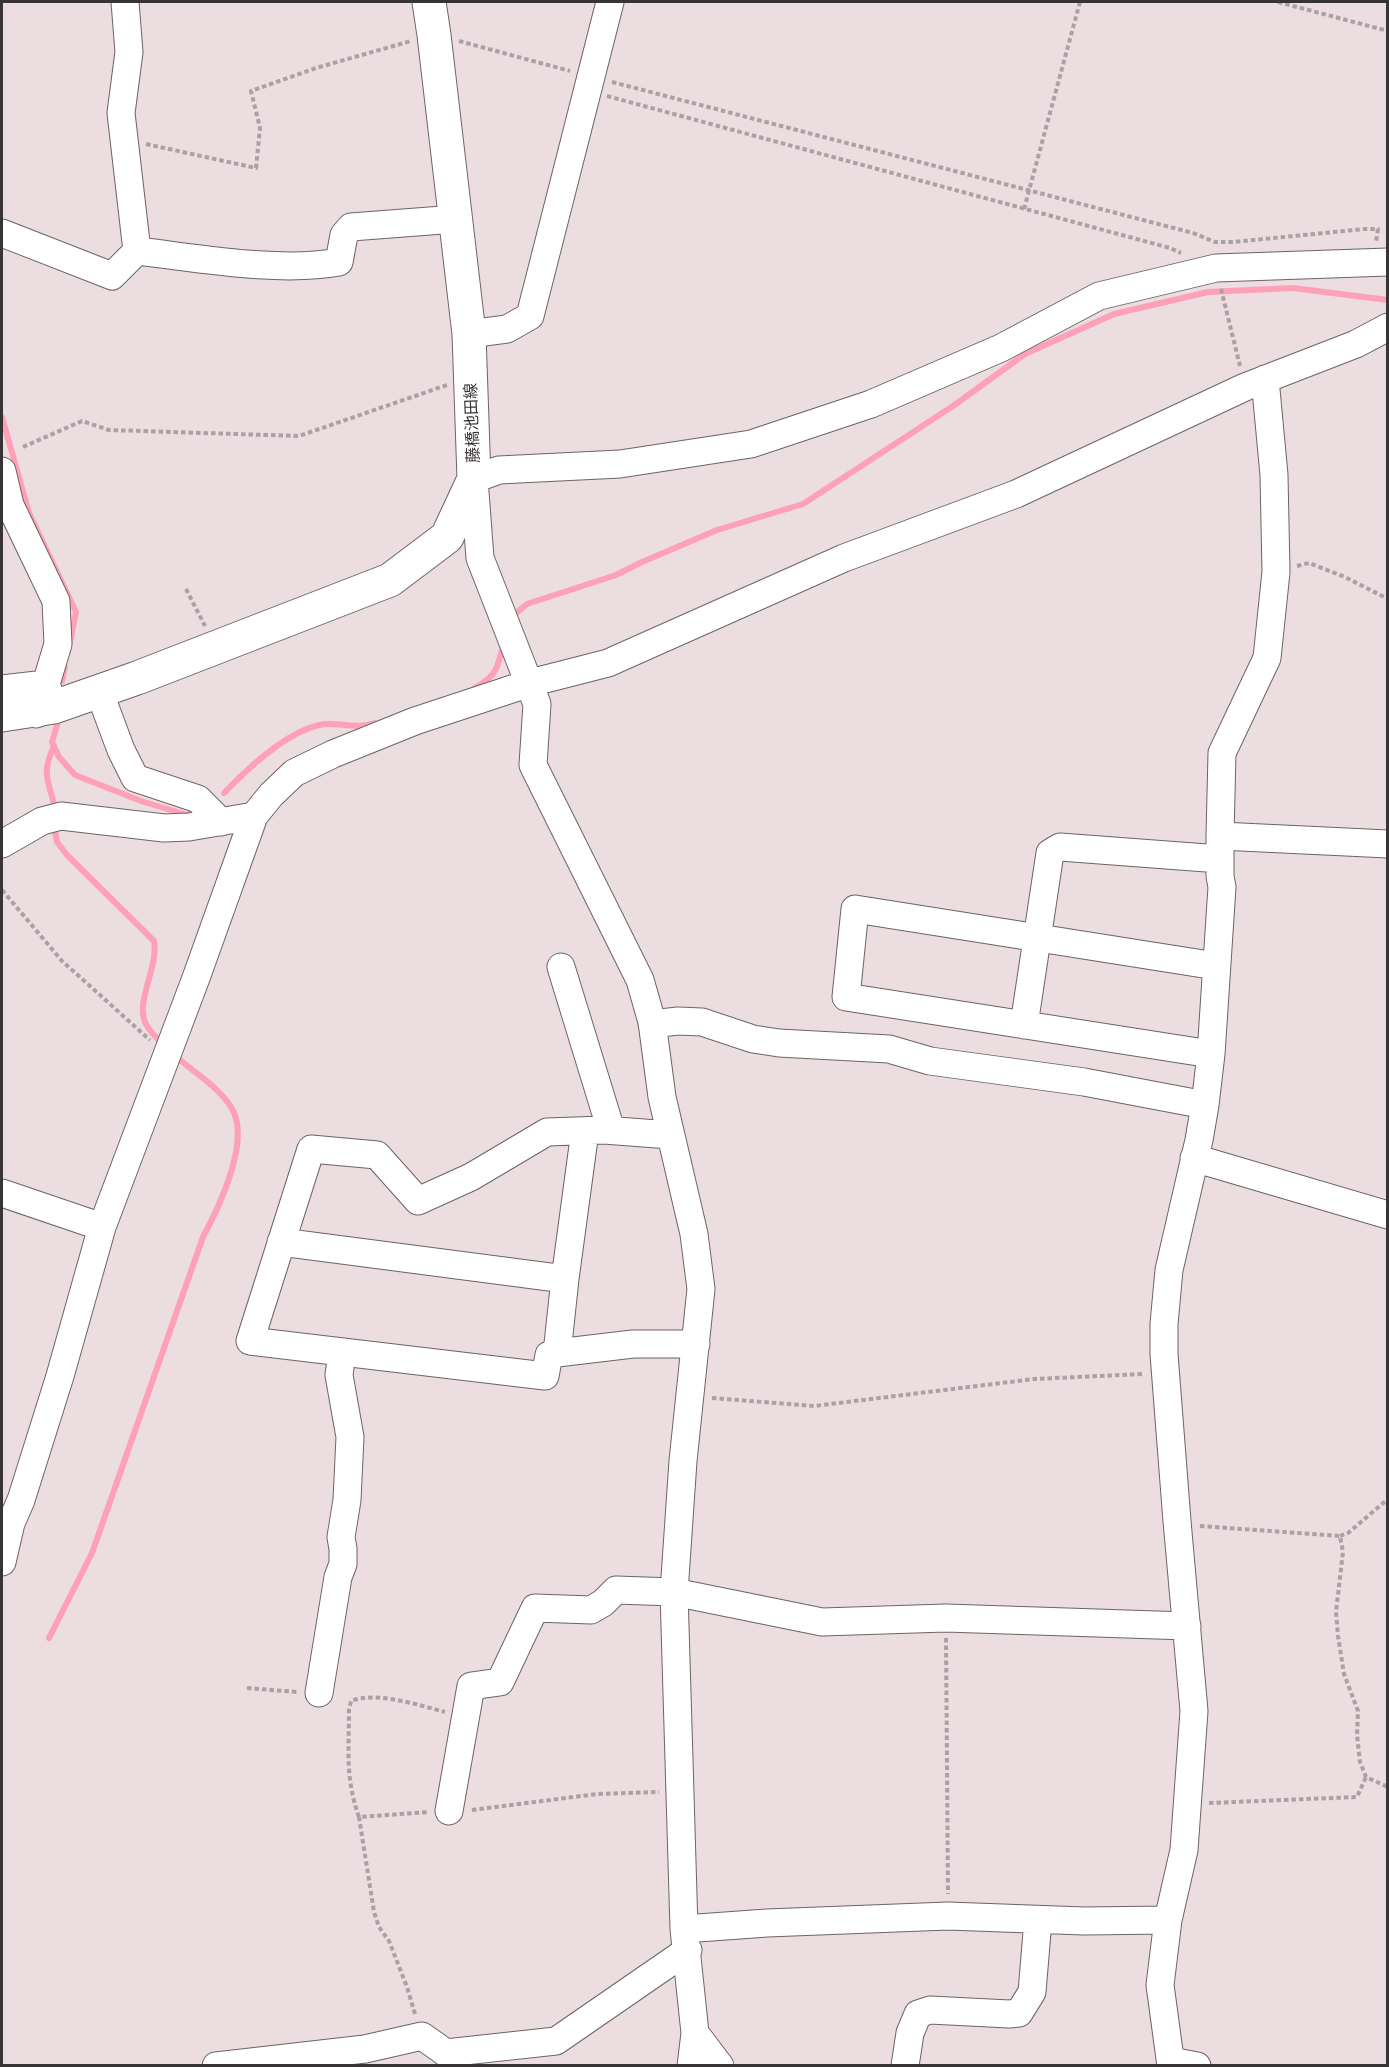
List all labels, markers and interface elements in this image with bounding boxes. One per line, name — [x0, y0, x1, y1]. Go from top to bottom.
street label: 藤橋池田線 — [461, 383, 483, 463]

